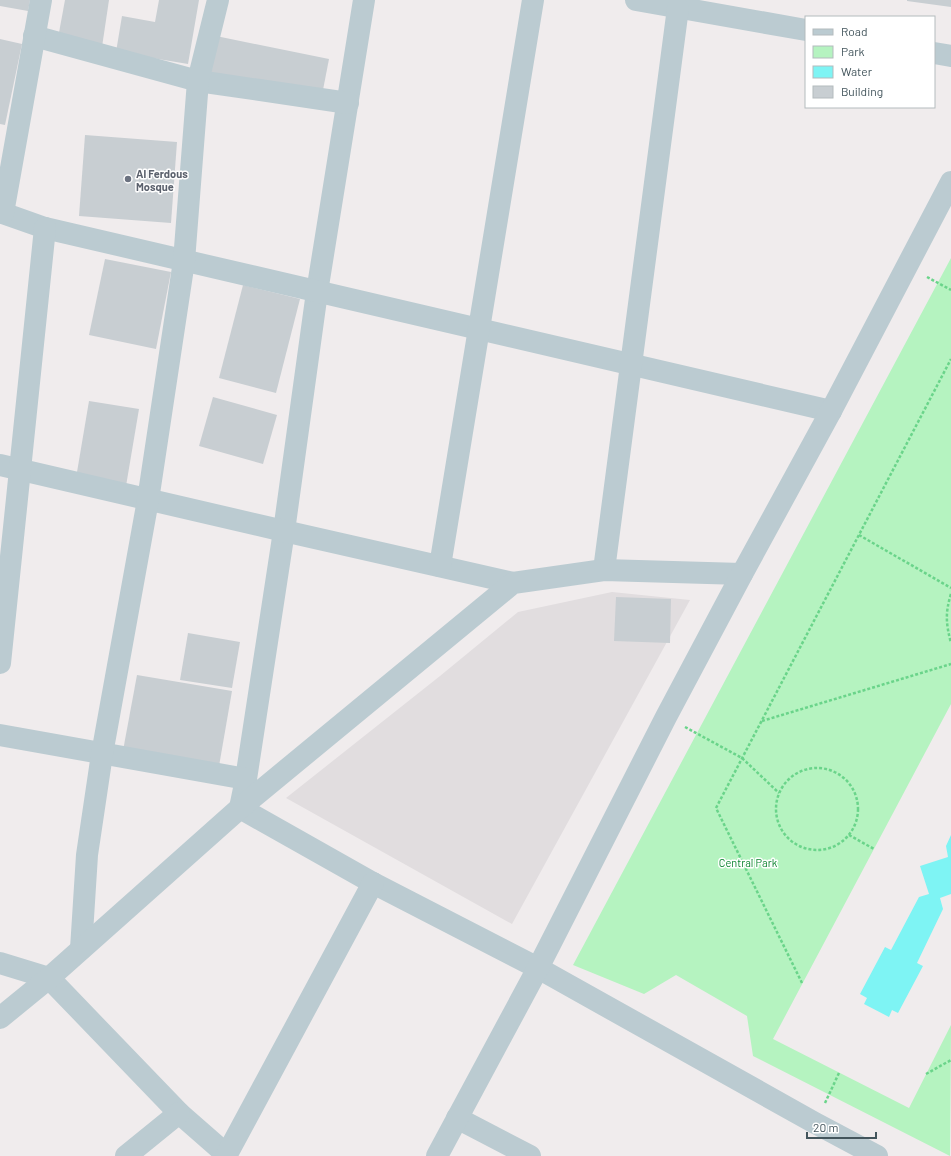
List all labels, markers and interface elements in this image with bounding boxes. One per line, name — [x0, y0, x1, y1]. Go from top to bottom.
legend — [805, 16, 935, 108]
text: Road — [841, 24, 868, 38]
text: Park — [841, 44, 865, 58]
text: Water — [841, 64, 873, 78]
text: Building — [841, 84, 883, 98]
place label: Al Ferdous Mosque — [136, 167, 188, 193]
marker: Al Ferdous Mosque — [123, 174, 133, 184]
park label: Central Park — [719, 856, 778, 869]
scale bar — [807, 1114, 876, 1140]
text: 20 m — [813, 1120, 839, 1134]

